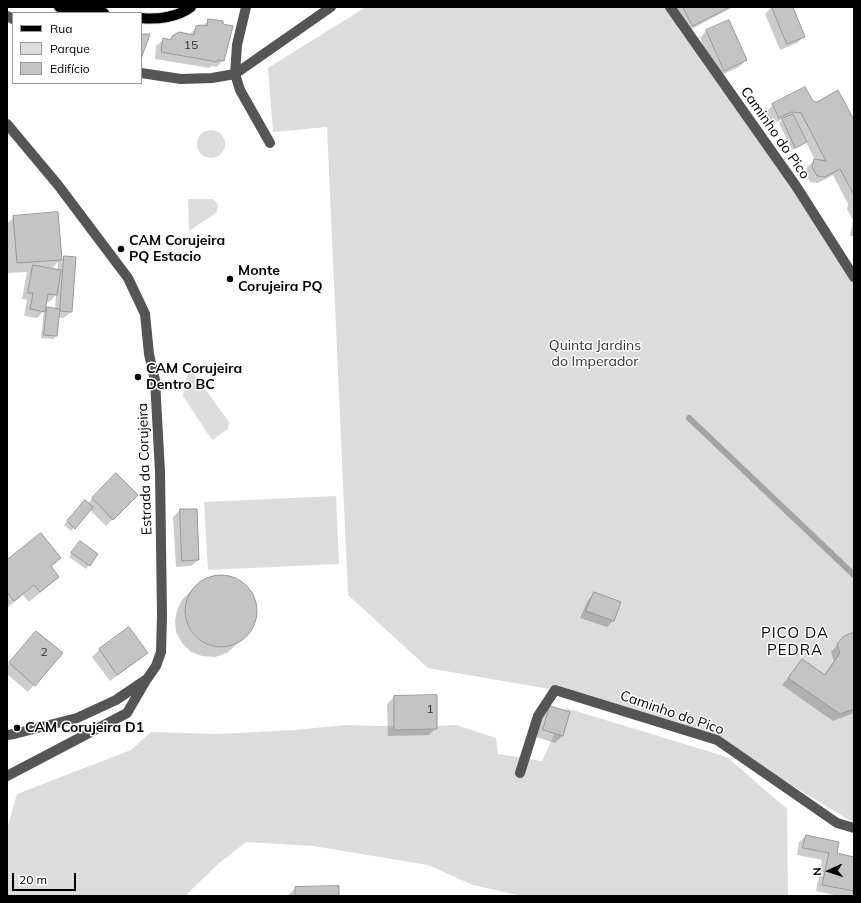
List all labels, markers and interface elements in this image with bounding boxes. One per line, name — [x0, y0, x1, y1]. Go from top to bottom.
legend — [12, 12, 142, 84]
text: Rua — [50, 21, 72, 36]
house number: 15 — [184, 38, 198, 52]
text: Parque — [50, 41, 90, 56]
text: Edifício — [50, 61, 90, 76]
street label: Caminho do Pico — [737, 84, 813, 182]
place label: CAM Corujeira PQ Estacio — [129, 233, 225, 266]
marker: CAM Corujeira PQ Estacio — [116, 244, 126, 254]
place label: Monte Corujeira PQ — [238, 263, 322, 296]
marker: Monte Corujeira PQ — [225, 274, 235, 284]
park label: Quinta Jardins do Imperador — [549, 338, 641, 370]
place label: CAM Corujeira Dentro BC — [146, 361, 242, 394]
marker: CAM Corujeira Dentro BC — [133, 372, 143, 382]
street label: Estrada da Corujeira — [134, 403, 156, 535]
district label: PICO DA PEDRA — [761, 624, 829, 659]
house number: 2 — [40, 645, 48, 659]
street label: Caminho do Pico — [618, 687, 726, 739]
house number: 1 — [426, 702, 434, 716]
place label: CAM Corujeira D1 — [25, 720, 144, 736]
marker: CAM Corujeira D1 — [12, 723, 22, 733]
north arrow — [809, 851, 849, 891]
scale bar — [14, 865, 78, 891]
text: N — [810, 867, 824, 876]
text: 20 m — [19, 872, 47, 887]

